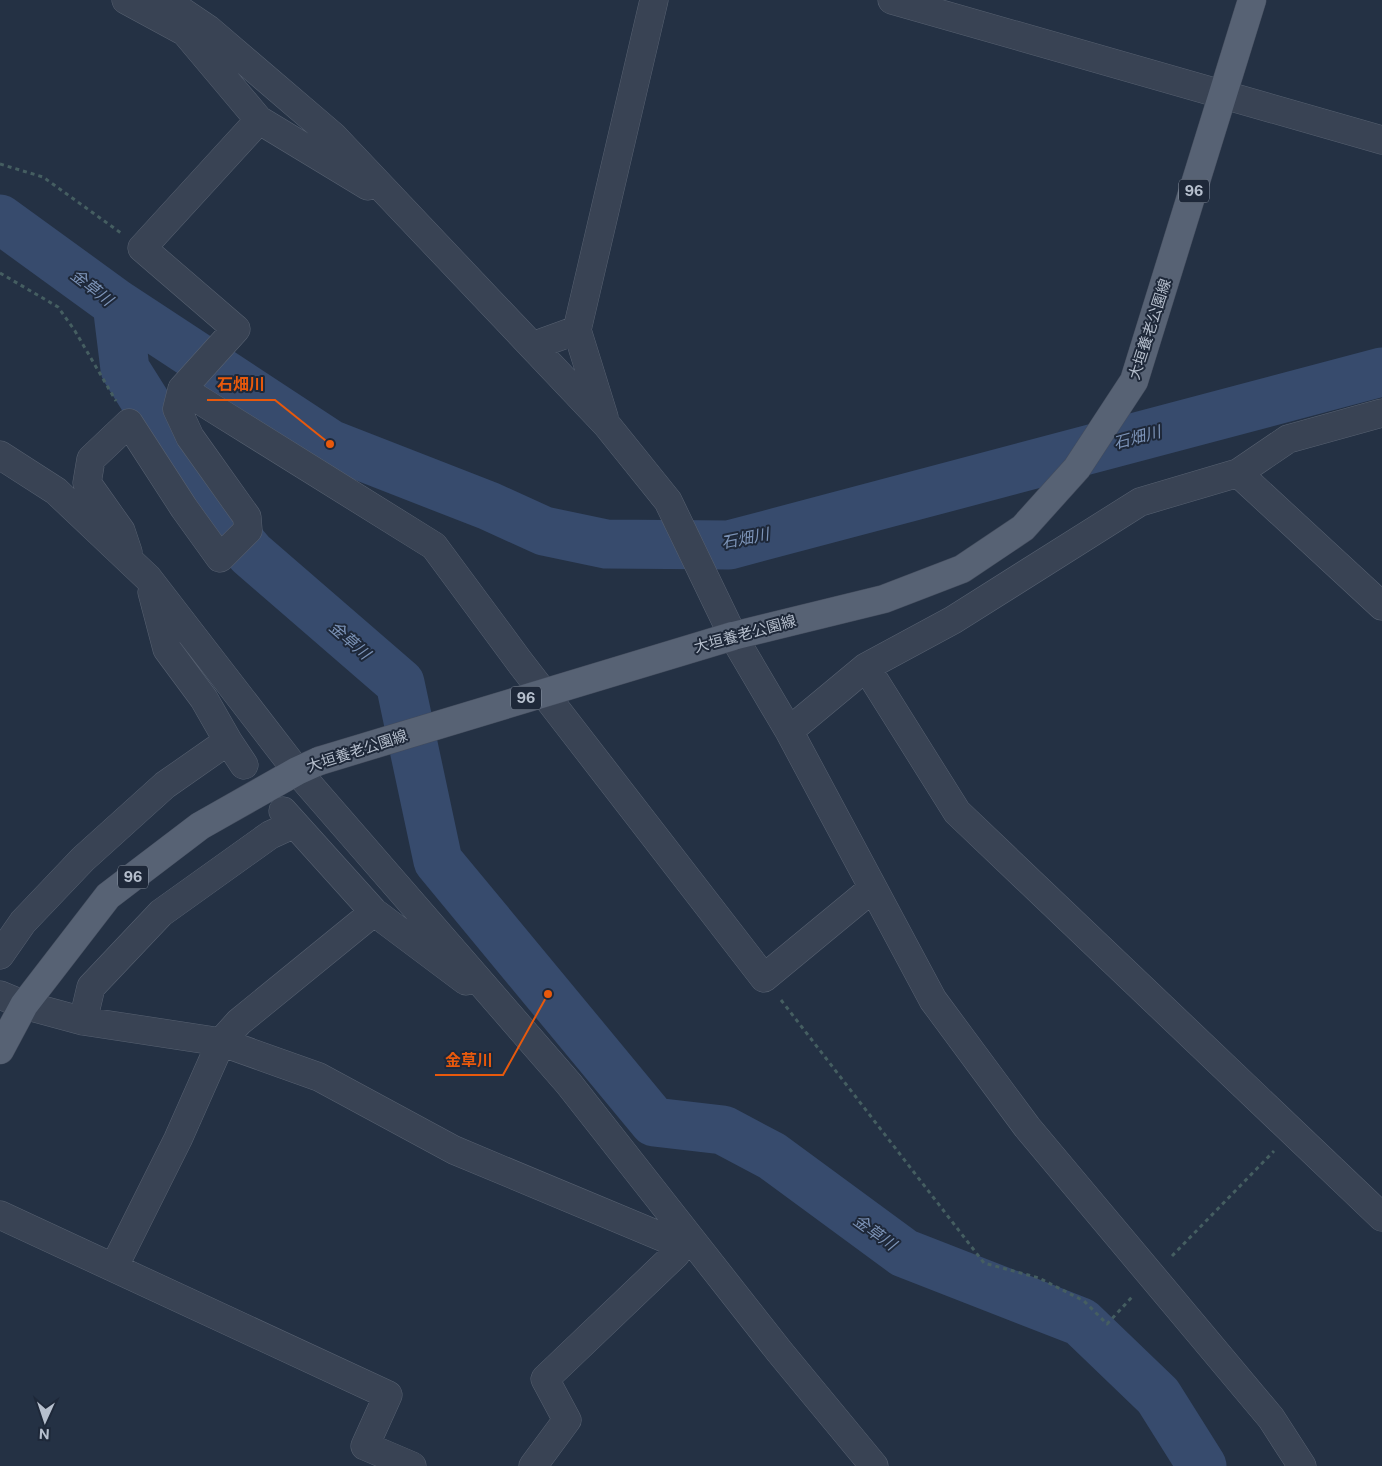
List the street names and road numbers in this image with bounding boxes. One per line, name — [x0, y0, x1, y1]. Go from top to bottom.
road number: 96 — [1179, 180, 1209, 202]
street label: 大垣養老公園線 — [1125, 276, 1174, 381]
street label: 大垣養老公園線 — [692, 612, 798, 655]
road number: 96 — [511, 686, 541, 710]
street label: 大垣養老公園線 — [304, 726, 409, 775]
road number: 96 — [118, 866, 148, 889]

